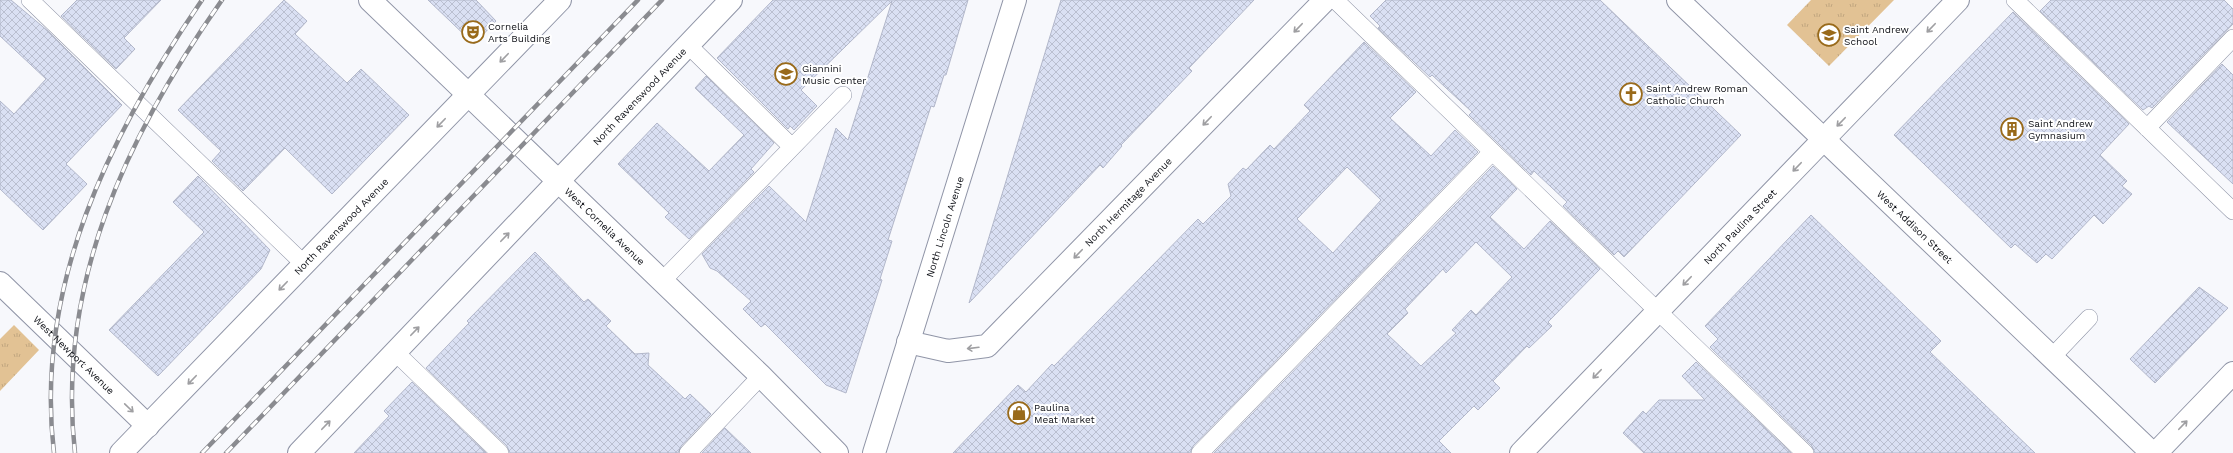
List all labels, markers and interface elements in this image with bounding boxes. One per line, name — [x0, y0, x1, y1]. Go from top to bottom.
theatre icon: Cornelia Arts Building — [460, 19, 486, 45]
place label: Cornelia Arts Building — [488, 21, 551, 44]
school or university icon: Saint Andrew School — [1816, 22, 1842, 48]
one-way arrow — [1293, 23, 1303, 33]
one-way arrow — [1926, 23, 1936, 33]
place label: Saint Andrew School — [1844, 24, 1910, 47]
street label: North Ravenswood Avenue — [591, 46, 689, 147]
one-way arrow — [499, 53, 509, 63]
school or university icon: Giannini Music Center — [773, 61, 799, 87]
place label: Giannini Music Center — [802, 63, 866, 86]
church icon: Saint Andrew Roman Catholic Church — [1618, 81, 1644, 107]
place label: Saint Andrew Roman Catholic Church — [1646, 83, 1748, 106]
one-way arrow — [1203, 116, 1212, 126]
building icon: Saint Andrew Gymnasium — [1999, 116, 2025, 142]
one-way arrow — [1837, 117, 1846, 127]
one-way arrow — [437, 118, 446, 128]
place label: Saint Andrew Gymnasium — [2028, 118, 2094, 141]
street label: North Hermitage Avenue — [1083, 155, 1174, 249]
one-way arrow — [1793, 162, 1802, 173]
street label: North Lincoln Avenue — [924, 175, 966, 279]
street label: North Ravenswood Avenue — [292, 176, 391, 277]
street label: West Cornelia Avenue — [562, 185, 647, 267]
street label: North Paulina Street — [1701, 186, 1779, 266]
street label: West Addison Street — [1875, 188, 1955, 266]
one-way arrow — [501, 232, 510, 242]
one-way arrow — [1073, 249, 1082, 259]
one-way arrow — [1683, 276, 1692, 286]
one-way arrow — [278, 281, 288, 291]
street label: West Newport Avenue — [31, 313, 117, 397]
one-way arrow — [411, 326, 420, 336]
one-way arrow — [967, 344, 980, 352]
one-way arrow — [1592, 369, 1602, 379]
one-way arrow — [187, 375, 197, 385]
shop icon: Paulina Meat Market — [1006, 400, 1032, 426]
place label: Paulina Meat Market — [1034, 402, 1096, 425]
one-way arrow — [124, 403, 134, 412]
one-way arrow — [321, 420, 330, 430]
one-way arrow — [2178, 420, 2188, 430]

